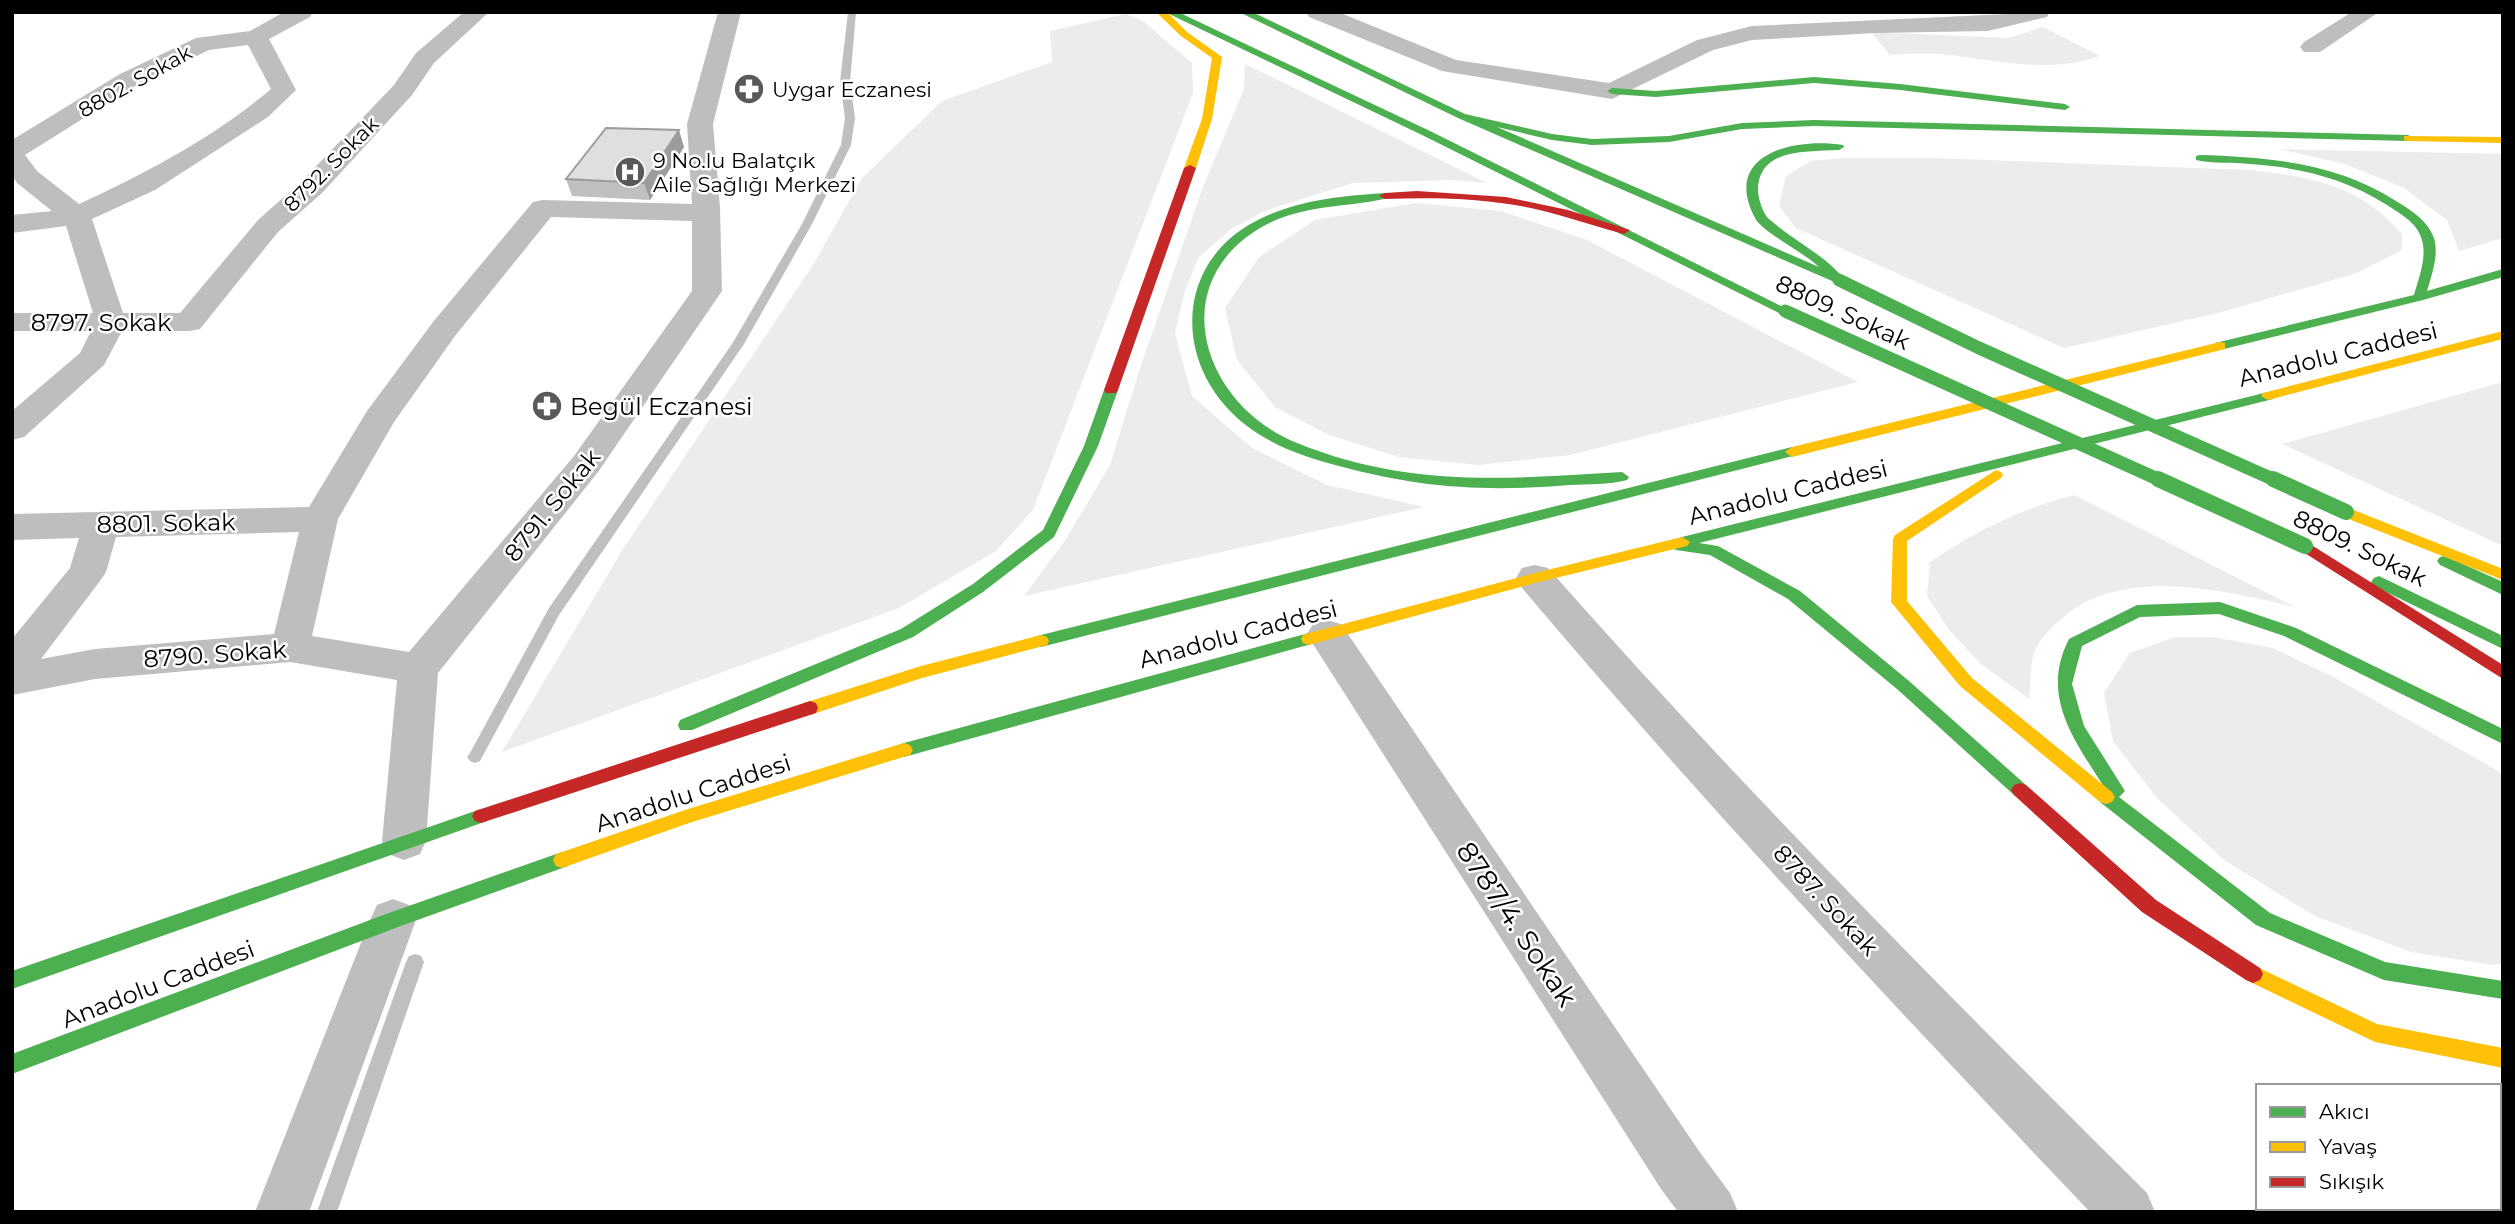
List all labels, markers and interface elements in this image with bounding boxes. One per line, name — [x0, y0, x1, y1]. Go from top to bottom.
street label: 8802. Sokak — [74, 39, 197, 123]
pharmacy icon: Uygar Eczanesi — [732, 72, 766, 106]
place label: Uygar Eczanesi — [772, 77, 932, 102]
street label: 8792. Sokak — [278, 111, 384, 217]
place label: 9 No.lu Balatçık Aile Sağlığı Merkezi — [653, 148, 856, 197]
hospital icon: 9 No.lu Balatçık Aile Sağlığı Merkezi — [613, 155, 647, 189]
street label: 8809. Sokak — [1771, 268, 1915, 356]
street label: 8797. Sokak — [31, 308, 172, 337]
street label: Anadolu Caddesi — [2236, 315, 2440, 393]
pharmacy icon: Begül Eczanesi — [530, 389, 564, 423]
place label: Begül Eczanesi — [570, 392, 752, 421]
street label: 8791. Sokak — [498, 442, 607, 567]
street label: Anadolu Caddesi — [1686, 453, 1890, 531]
street label: 8809. Sokak — [2289, 503, 2432, 593]
street label: 8801. Sokak — [96, 507, 236, 539]
street label: Anadolu Caddesi — [1136, 594, 1340, 674]
street label: 8790. Sokak — [142, 634, 288, 673]
street label: Anadolu Caddesi — [592, 748, 794, 838]
street label: 8787/4. Sokak — [1449, 835, 1585, 1013]
street label: 8787. Sokak — [1767, 839, 1885, 962]
street label: Anadolu Caddesi — [58, 934, 258, 1034]
legend — [2256, 1084, 2501, 1210]
text: Akıcı — [2319, 1099, 2370, 1124]
text: Yavaş — [2319, 1134, 2377, 1159]
text: Sıkışık — [2319, 1169, 2385, 1194]

